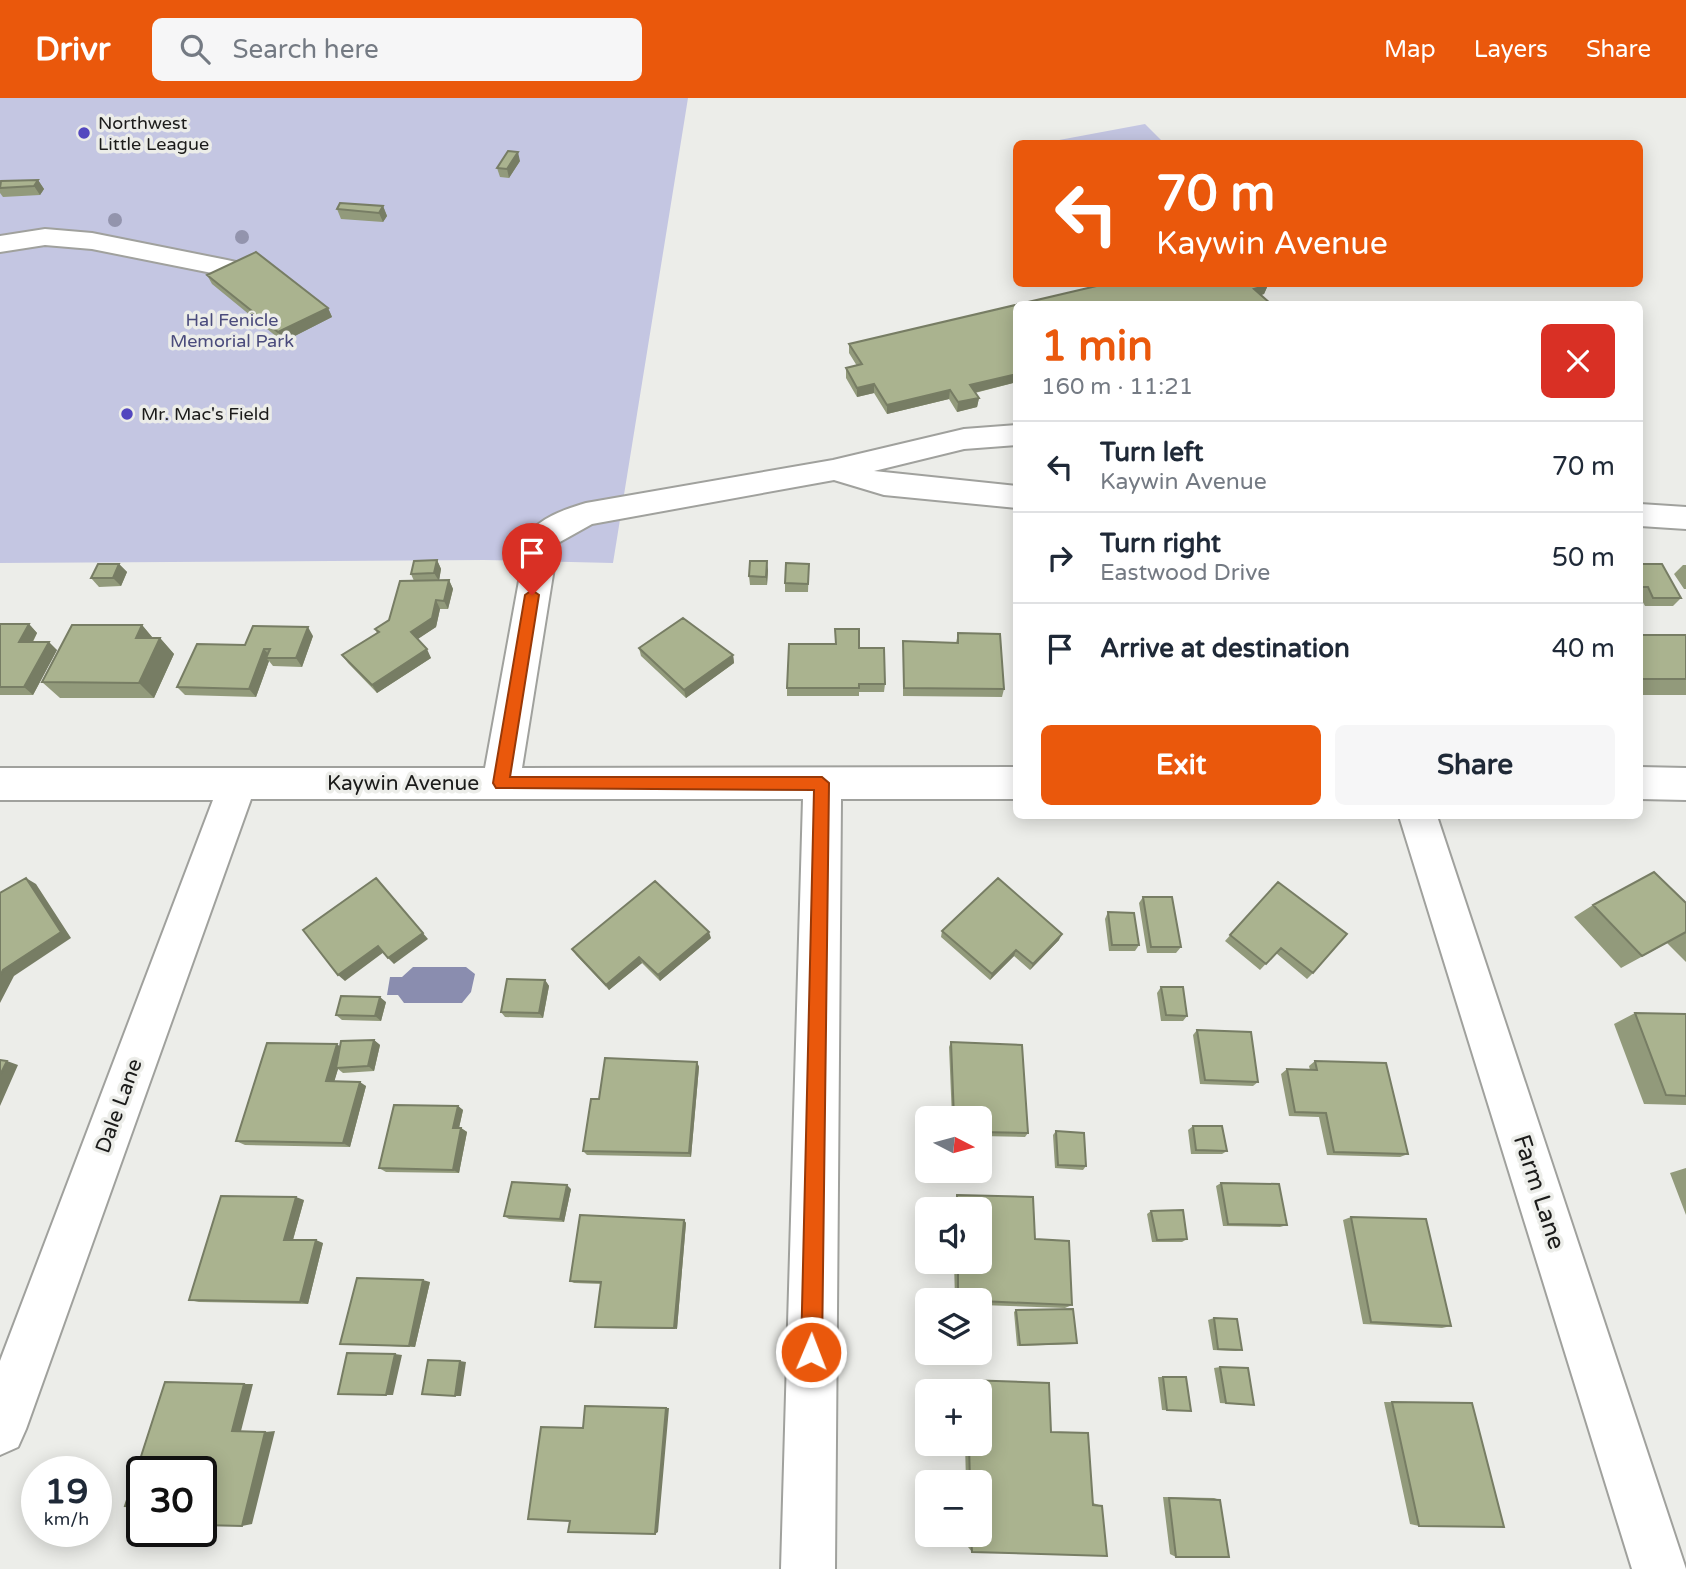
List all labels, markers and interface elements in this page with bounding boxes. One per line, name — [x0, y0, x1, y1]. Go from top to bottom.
search box — [152, 18, 642, 81]
text: Drivr — [35, 30, 110, 69]
icon: search — [176, 30, 214, 68]
text: Search here — [232, 34, 379, 65]
text: Map — [1384, 35, 1436, 64]
text: Layers — [1474, 35, 1548, 64]
text: Share — [1586, 35, 1651, 64]
place label: Northwest Little League — [98, 112, 209, 155]
marker: Northwest Little League — [76, 125, 92, 141]
text: 70 m — [1156, 165, 1275, 224]
icon: left — [1041, 168, 1132, 259]
text: Kaywin Avenue — [1156, 225, 1388, 263]
park label: Hal Fenicle Memorial Park — [170, 309, 294, 352]
text: 1 min — [1041, 321, 1153, 372]
button: close — [1541, 324, 1615, 398]
text: 160 m · 11:21 — [1041, 373, 1193, 401]
place label: Mr. Mac's Field — [141, 403, 270, 425]
marker: Mr. Mac's Field — [119, 406, 135, 422]
text: Turn left — [1100, 437, 1203, 468]
icon: left — [1041, 448, 1079, 486]
text: 70 m — [1552, 451, 1615, 482]
text: Kaywin Avenue — [1100, 468, 1267, 496]
pin — [502, 523, 562, 595]
text: Turn right — [1100, 528, 1221, 559]
icon: arrive — [513, 534, 551, 572]
icon: right — [1041, 539, 1079, 577]
text: 50 m — [1552, 542, 1615, 573]
text: Eastwood Drive — [1100, 559, 1270, 587]
icon: arrive — [1041, 630, 1079, 668]
text: Arrive at destination — [1100, 633, 1350, 664]
text: 40 m — [1552, 633, 1615, 664]
button: Exit — [1041, 725, 1321, 805]
button: Share — [1335, 725, 1615, 805]
street label: Kaywin Avenue — [327, 771, 479, 796]
street label: Dale Lane — [90, 1055, 148, 1157]
north arrow — [915, 1106, 992, 1183]
map controls — [915, 1106, 992, 1547]
street label: Farm Lane — [1507, 1131, 1571, 1253]
button: sound — [915, 1197, 992, 1274]
button: layers — [915, 1288, 992, 1365]
position arrow — [774, 1315, 848, 1389]
button: + — [915, 1379, 992, 1456]
speed limit sign: 30 — [126, 1456, 217, 1547]
button: − — [915, 1470, 992, 1547]
text: 19 — [45, 1471, 88, 1513]
text: km/h — [44, 1508, 89, 1530]

